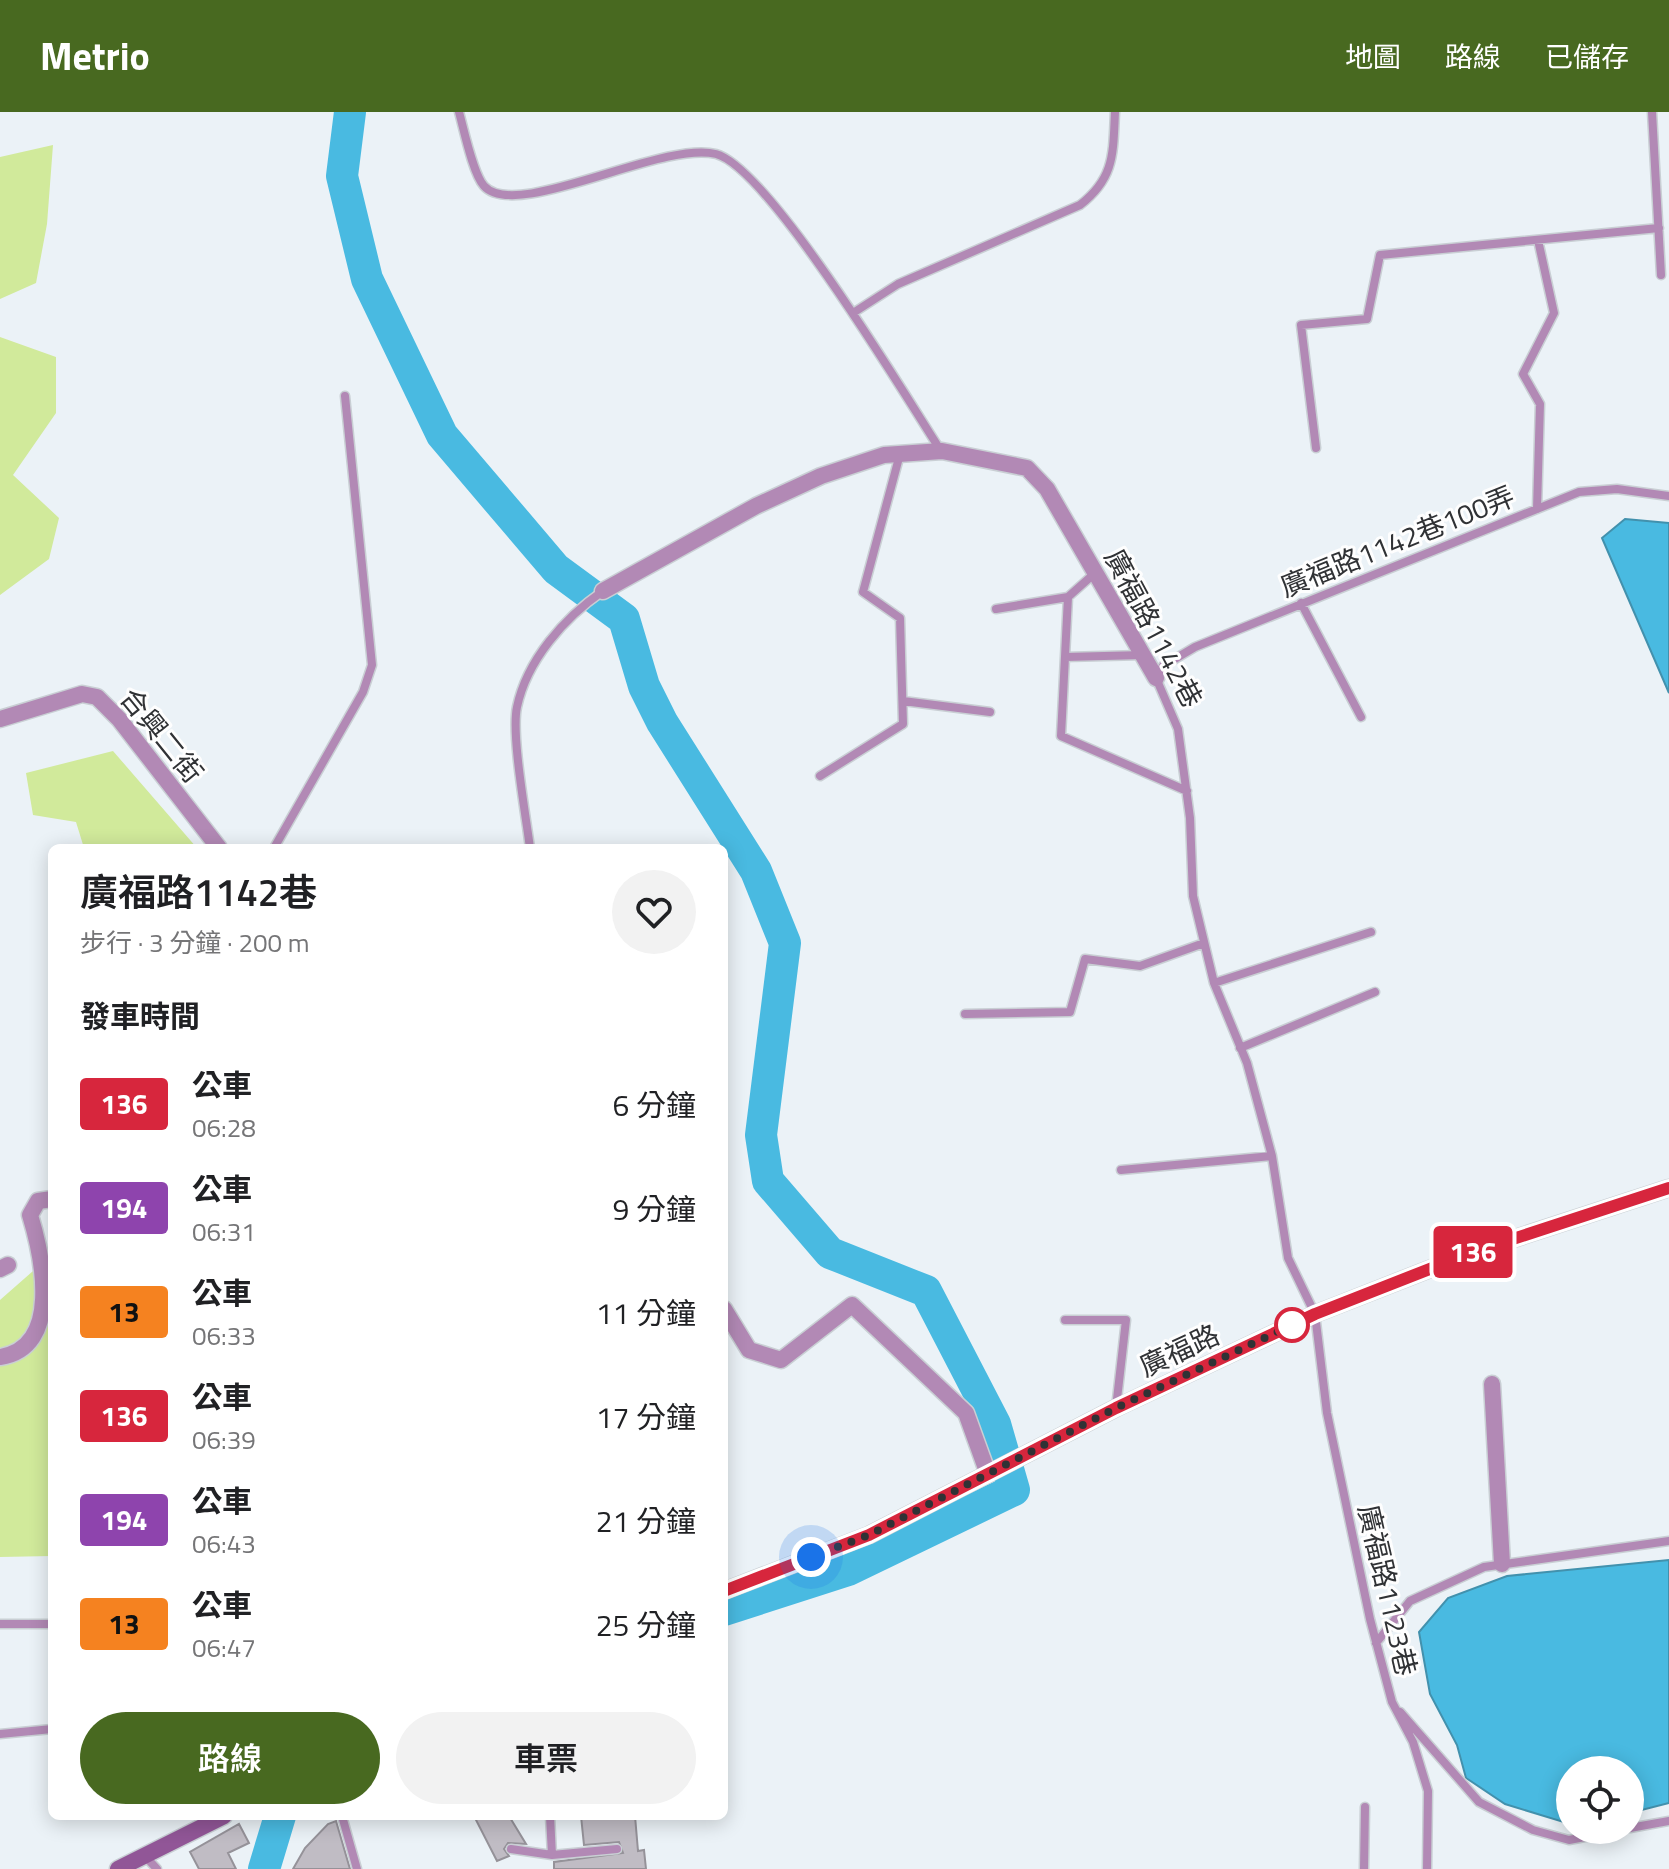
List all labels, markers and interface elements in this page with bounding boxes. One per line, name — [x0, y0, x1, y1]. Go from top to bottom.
text: Metrio — [40, 27, 150, 85]
text: 地圖 — [1345, 35, 1401, 78]
text: 路線 — [1445, 35, 1501, 78]
text: 已儲存 — [1545, 35, 1629, 78]
street label: 廣福路1142巷100弄 — [1273, 474, 1521, 608]
street label: 廣福路1142巷 — [1094, 541, 1214, 715]
street label: 合興二街 — [110, 678, 214, 792]
text: 廣福路1142巷 — [80, 863, 317, 921]
button: heart — [612, 870, 696, 954]
text: 步行 · 3 分鐘 · 200 m — [80, 923, 310, 962]
text: 發車時間 — [80, 993, 200, 1039]
text: 公車 — [192, 1062, 252, 1108]
text: 136 — [100, 1082, 148, 1125]
text: 6 分鐘 — [613, 1082, 696, 1128]
text: 06:28 — [192, 1108, 256, 1147]
text: 公車 — [192, 1166, 252, 1212]
text: 194 — [100, 1186, 148, 1229]
text: 9 分鐘 — [613, 1186, 696, 1232]
text: 06:31 — [192, 1212, 256, 1251]
line badge: 136 — [1427, 1226, 1519, 1278]
text: 136 — [1449, 1230, 1497, 1273]
text: 公車 — [192, 1270, 252, 1316]
text: 13 — [108, 1290, 140, 1333]
text: 11 分鐘 — [596, 1290, 696, 1336]
unlabelled marker — [1275, 1308, 1309, 1342]
street label: 廣福路 — [1132, 1313, 1226, 1387]
text: 06:33 — [192, 1316, 256, 1355]
text: 公車 — [192, 1374, 252, 1420]
text: 136 — [100, 1394, 148, 1437]
text: 17 分鐘 — [596, 1394, 696, 1440]
text: 06:39 — [192, 1420, 256, 1459]
text: 公車 — [192, 1478, 252, 1524]
text: 194 — [100, 1498, 148, 1541]
text: 21 分鐘 — [596, 1498, 696, 1544]
street label: 廣福路1123巷 — [1347, 1500, 1429, 1680]
text: 06:43 — [192, 1524, 256, 1563]
your location — [791, 1537, 831, 1577]
text: 公車 — [192, 1582, 252, 1628]
text: 13 — [108, 1602, 140, 1645]
text: 25 分鐘 — [596, 1602, 696, 1648]
text: 06:47 — [192, 1628, 256, 1667]
button: 路線 — [80, 1712, 380, 1804]
button: 車票 — [396, 1712, 696, 1804]
map controls — [1556, 1756, 1644, 1844]
button: locate — [1556, 1756, 1644, 1844]

